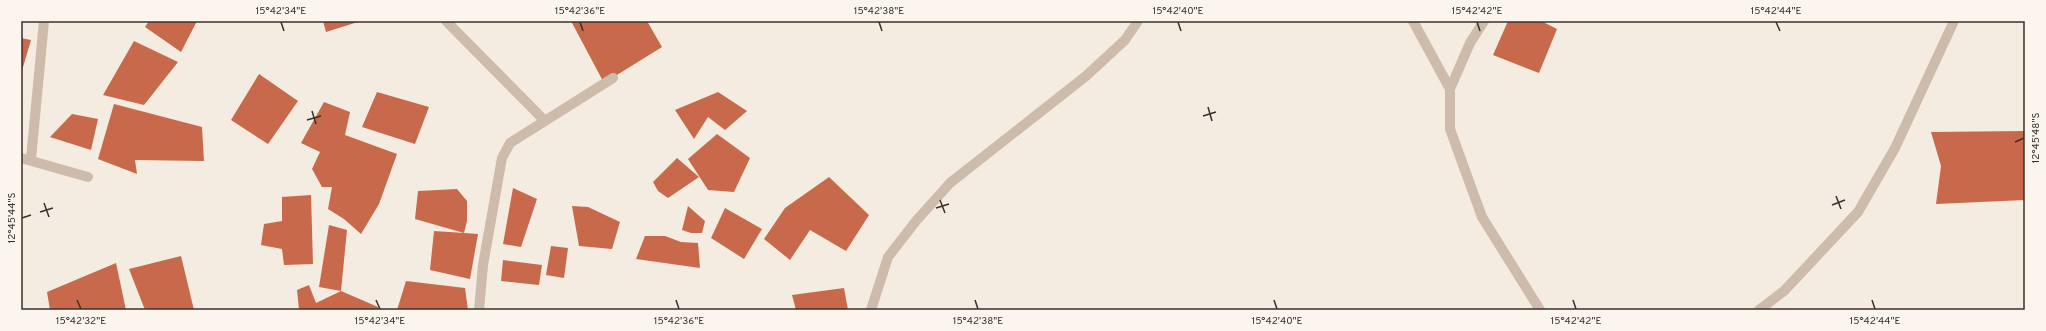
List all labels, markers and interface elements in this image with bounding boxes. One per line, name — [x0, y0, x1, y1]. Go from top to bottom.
text: 15°42'34"E — [256, 5, 306, 18]
text: 15°42'36"E — [555, 5, 605, 18]
text: 15°42'38"E — [854, 5, 904, 18]
text: 15°42'40"E — [1152, 5, 1204, 18]
text: 15°42'42"E — [1452, 5, 1502, 18]
text: 15°42'44"E — [1751, 5, 1801, 18]
text: 12°45'48"S — [2030, 113, 2043, 163]
text: 12°45'44"S — [6, 193, 19, 243]
text: 15°42'32"E — [56, 315, 106, 328]
text: 15°42'34"E — [355, 315, 405, 328]
text: 15°42'36"E — [654, 315, 704, 328]
text: 15°42'38"E — [953, 315, 1003, 328]
text: 15°42'40"E — [1251, 315, 1303, 328]
text: 15°42'42"E — [1551, 315, 1601, 328]
text: 15°42'44"E — [1850, 315, 1900, 328]

